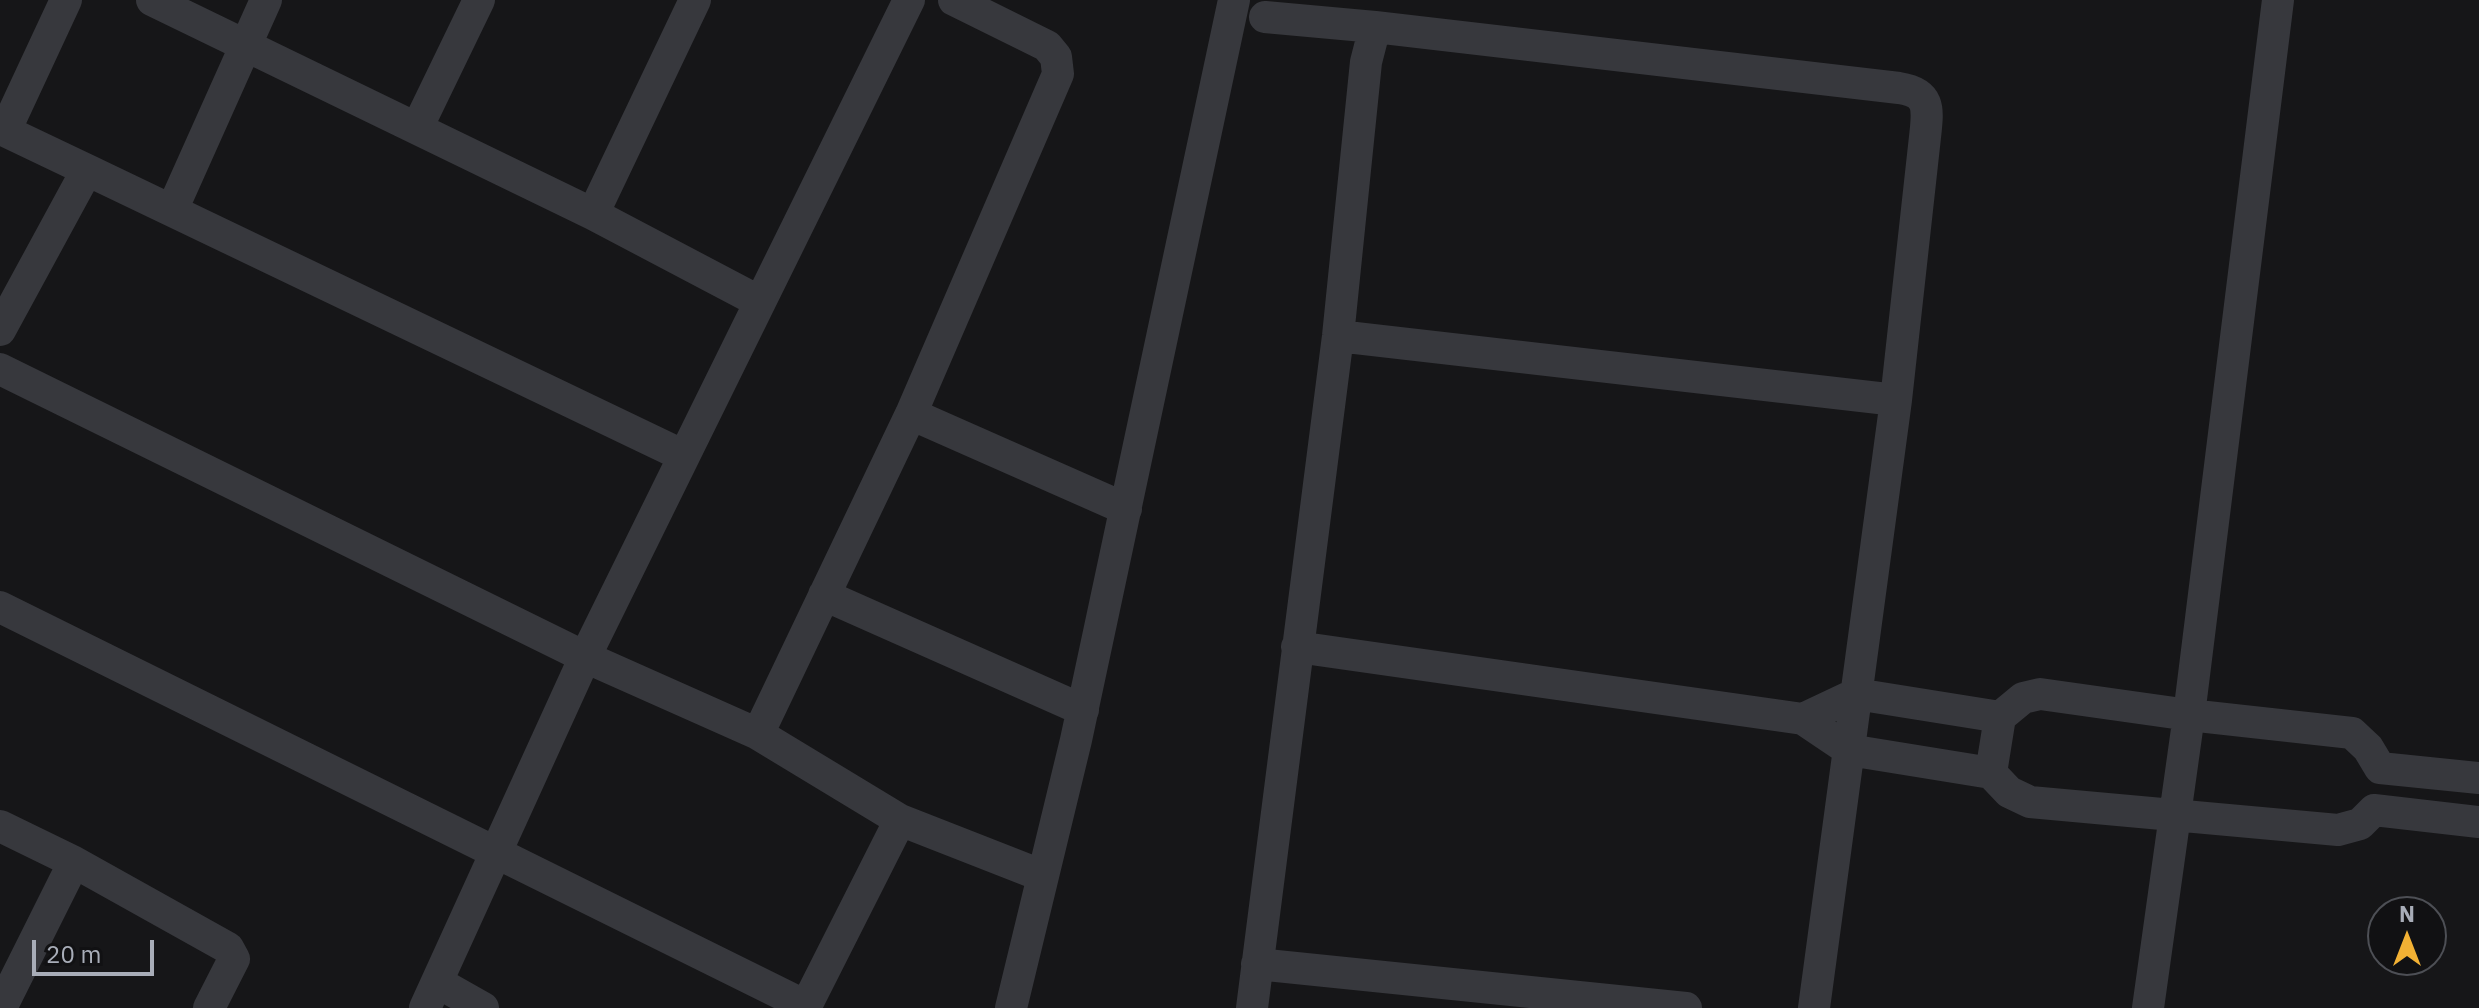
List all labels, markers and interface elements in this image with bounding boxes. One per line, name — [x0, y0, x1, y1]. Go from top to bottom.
north arrow — [2367, 896, 2447, 976]
text: N — [2399, 899, 2415, 928]
scale bar — [36, 924, 158, 974]
text: 20 m — [46, 938, 101, 970]

